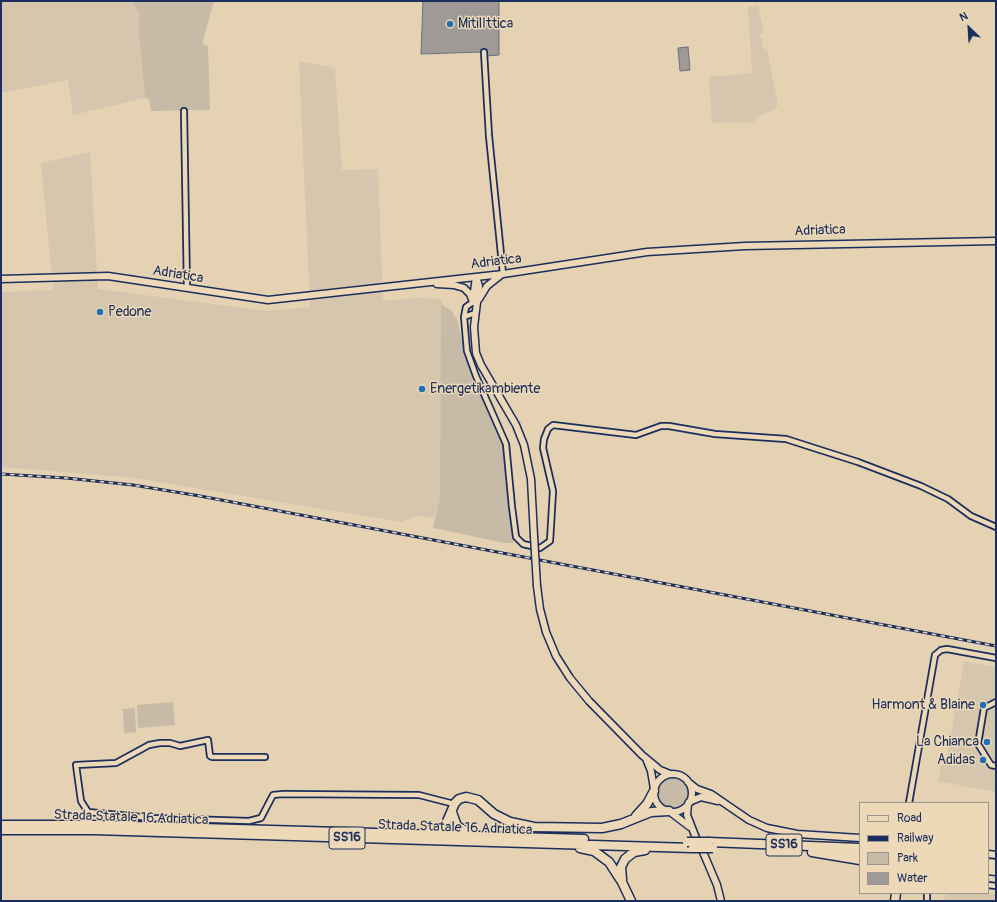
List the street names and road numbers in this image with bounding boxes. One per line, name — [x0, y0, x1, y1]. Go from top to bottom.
street label: Adriatica — [794, 222, 846, 240]
street label: Adriatica — [470, 251, 522, 273]
street label: Adriatica — [151, 263, 205, 287]
street label: Strada Statale 16 Adriatica — [53, 807, 209, 829]
street label: Strada Statale 16 Adriatica — [377, 817, 533, 839]
road number: SS16 — [329, 827, 365, 849]
road number: SS16 — [766, 834, 802, 856]

